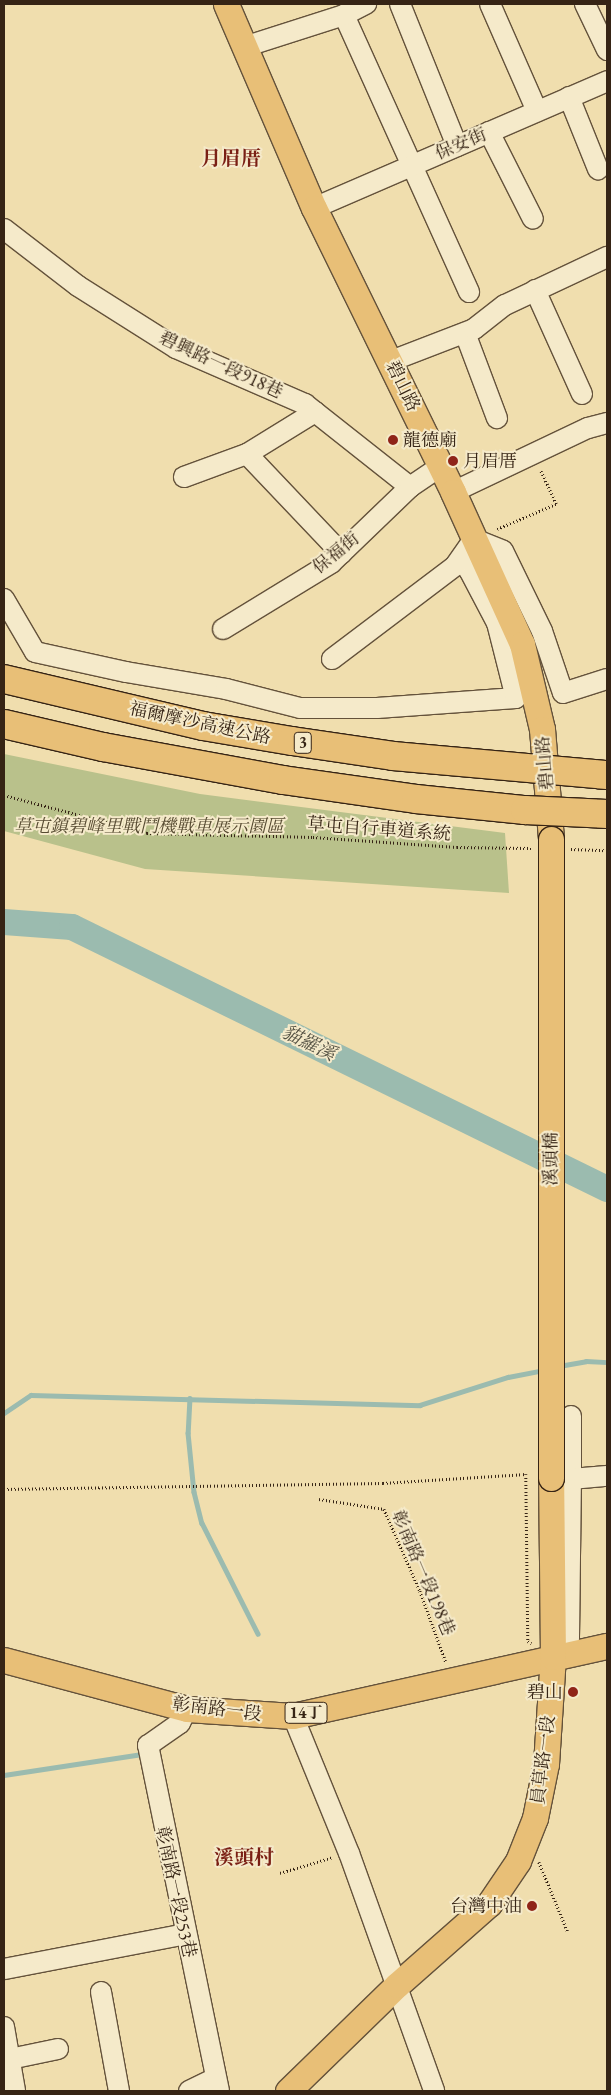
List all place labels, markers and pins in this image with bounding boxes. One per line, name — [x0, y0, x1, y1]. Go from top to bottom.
place label: 龍德廟 — [403, 429, 457, 451]
marker: 龍德廟 — [387, 434, 399, 446]
place label: 月眉厝 — [463, 450, 517, 472]
marker: 月眉厝 — [447, 455, 459, 467]
place label: 碧山 — [527, 1681, 563, 1703]
marker: 碧山 — [567, 1686, 579, 1698]
place label: 台灣中油 — [450, 1895, 522, 1917]
marker: 台灣中油 — [526, 1900, 538, 1912]

